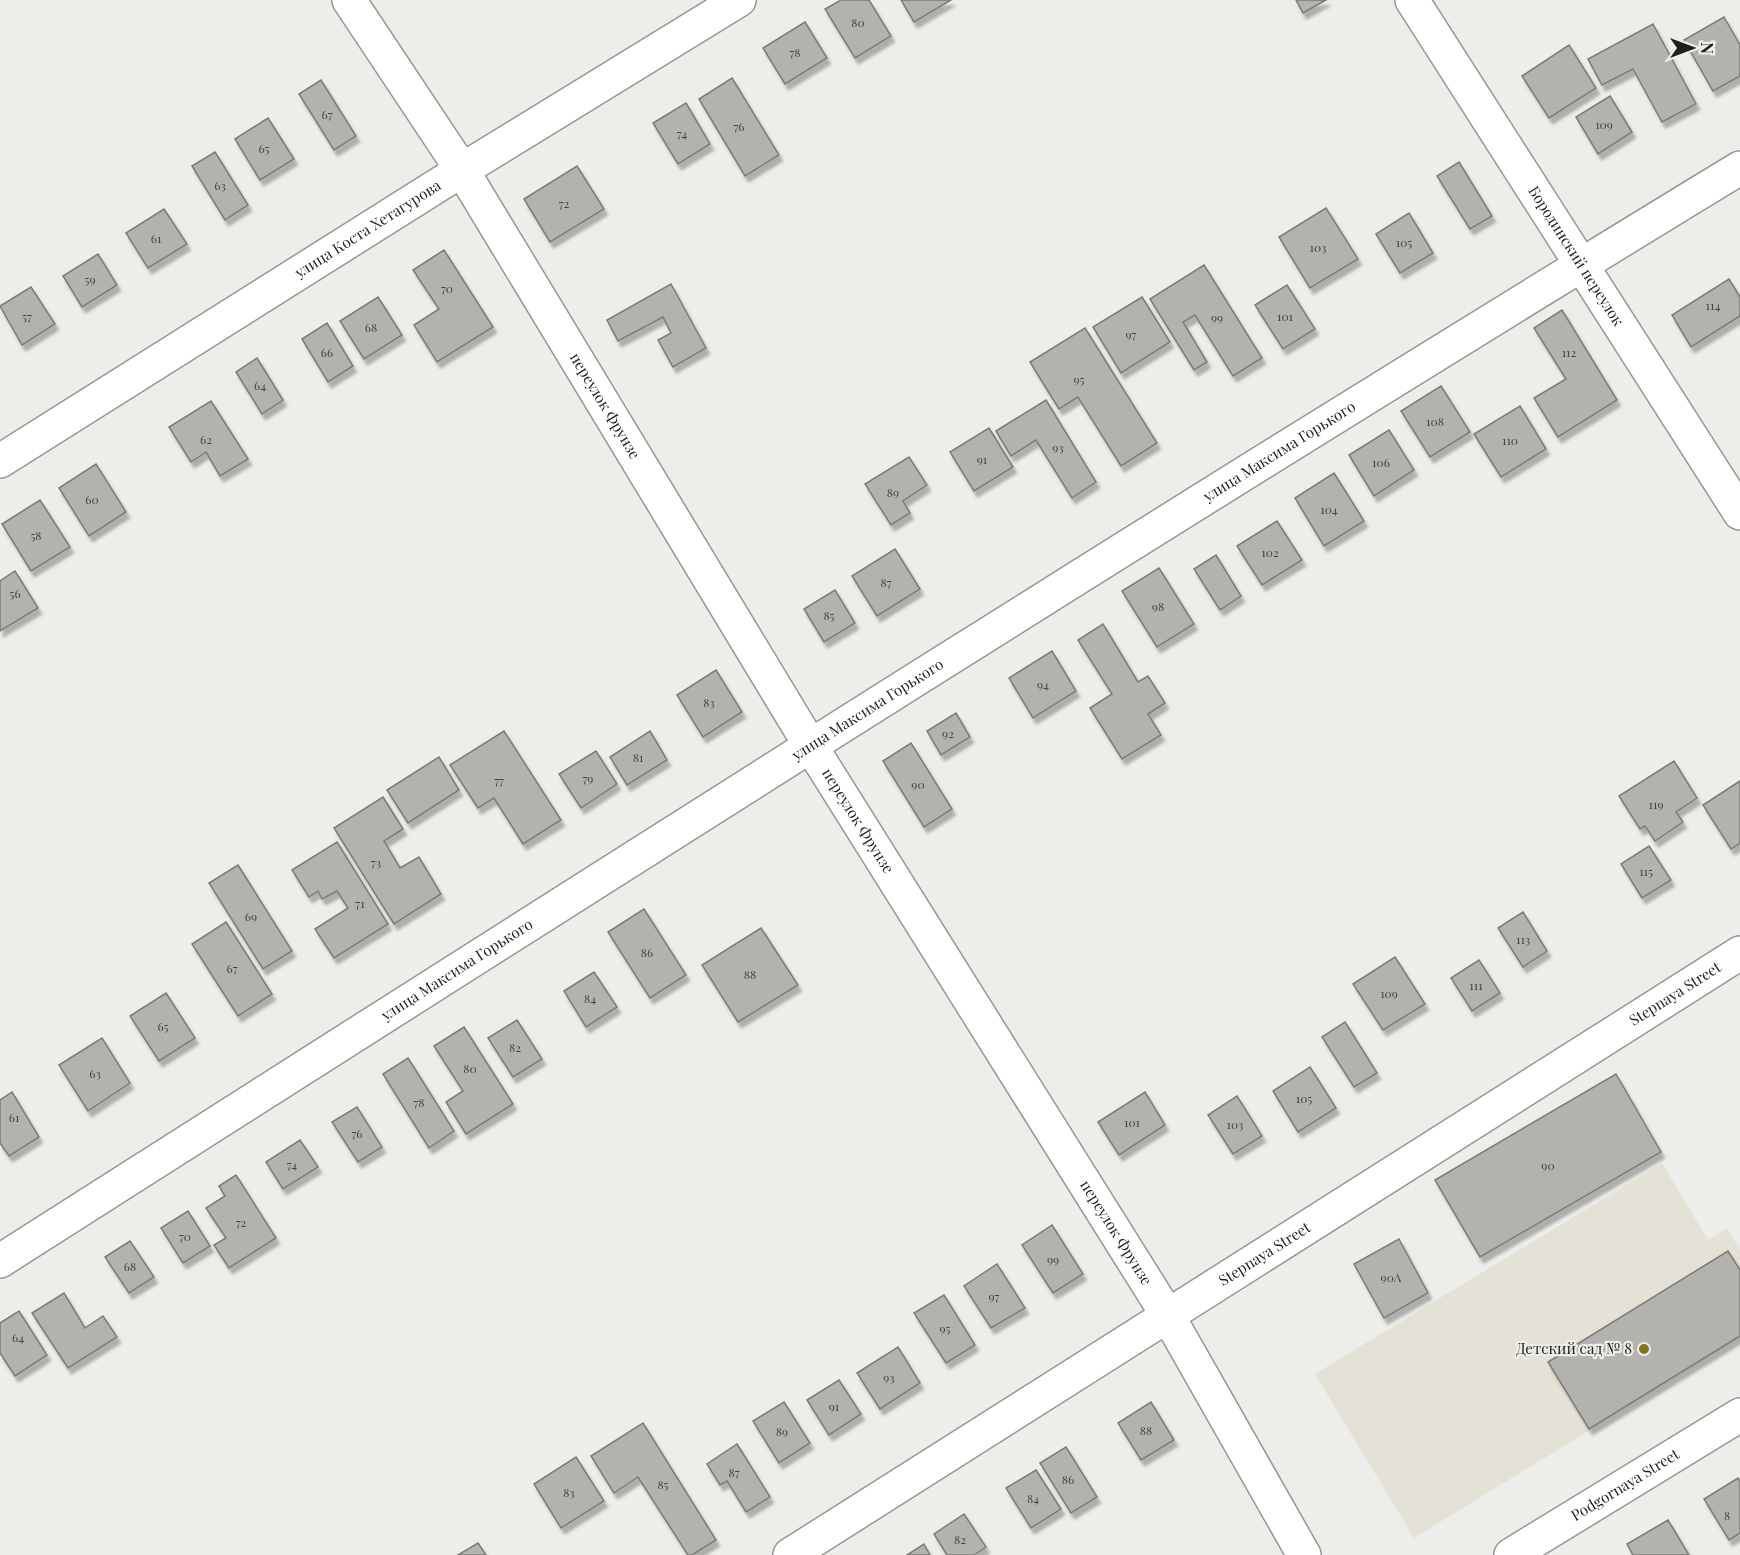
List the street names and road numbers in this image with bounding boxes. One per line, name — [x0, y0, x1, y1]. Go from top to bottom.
street label: улица Коста Хетагурова — [290, 175, 445, 282]
street label: Бородинский переулок — [1524, 182, 1629, 330]
street label: переулок Фрунзе — [566, 349, 645, 462]
street label: улица Максима Горького — [1198, 396, 1359, 506]
street label: улица Максима Горького — [787, 654, 947, 765]
street label: переулок Фрунзе — [818, 764, 899, 877]
street label: улица Максима Горького — [376, 914, 536, 1025]
street label: Stepnaya Street — [1625, 956, 1725, 1030]
street label: переулок Фрунзе — [1076, 1176, 1157, 1289]
street label: Stepnaya Street — [1215, 1216, 1314, 1290]
street label: Podgornaya Street — [1567, 1443, 1683, 1525]

